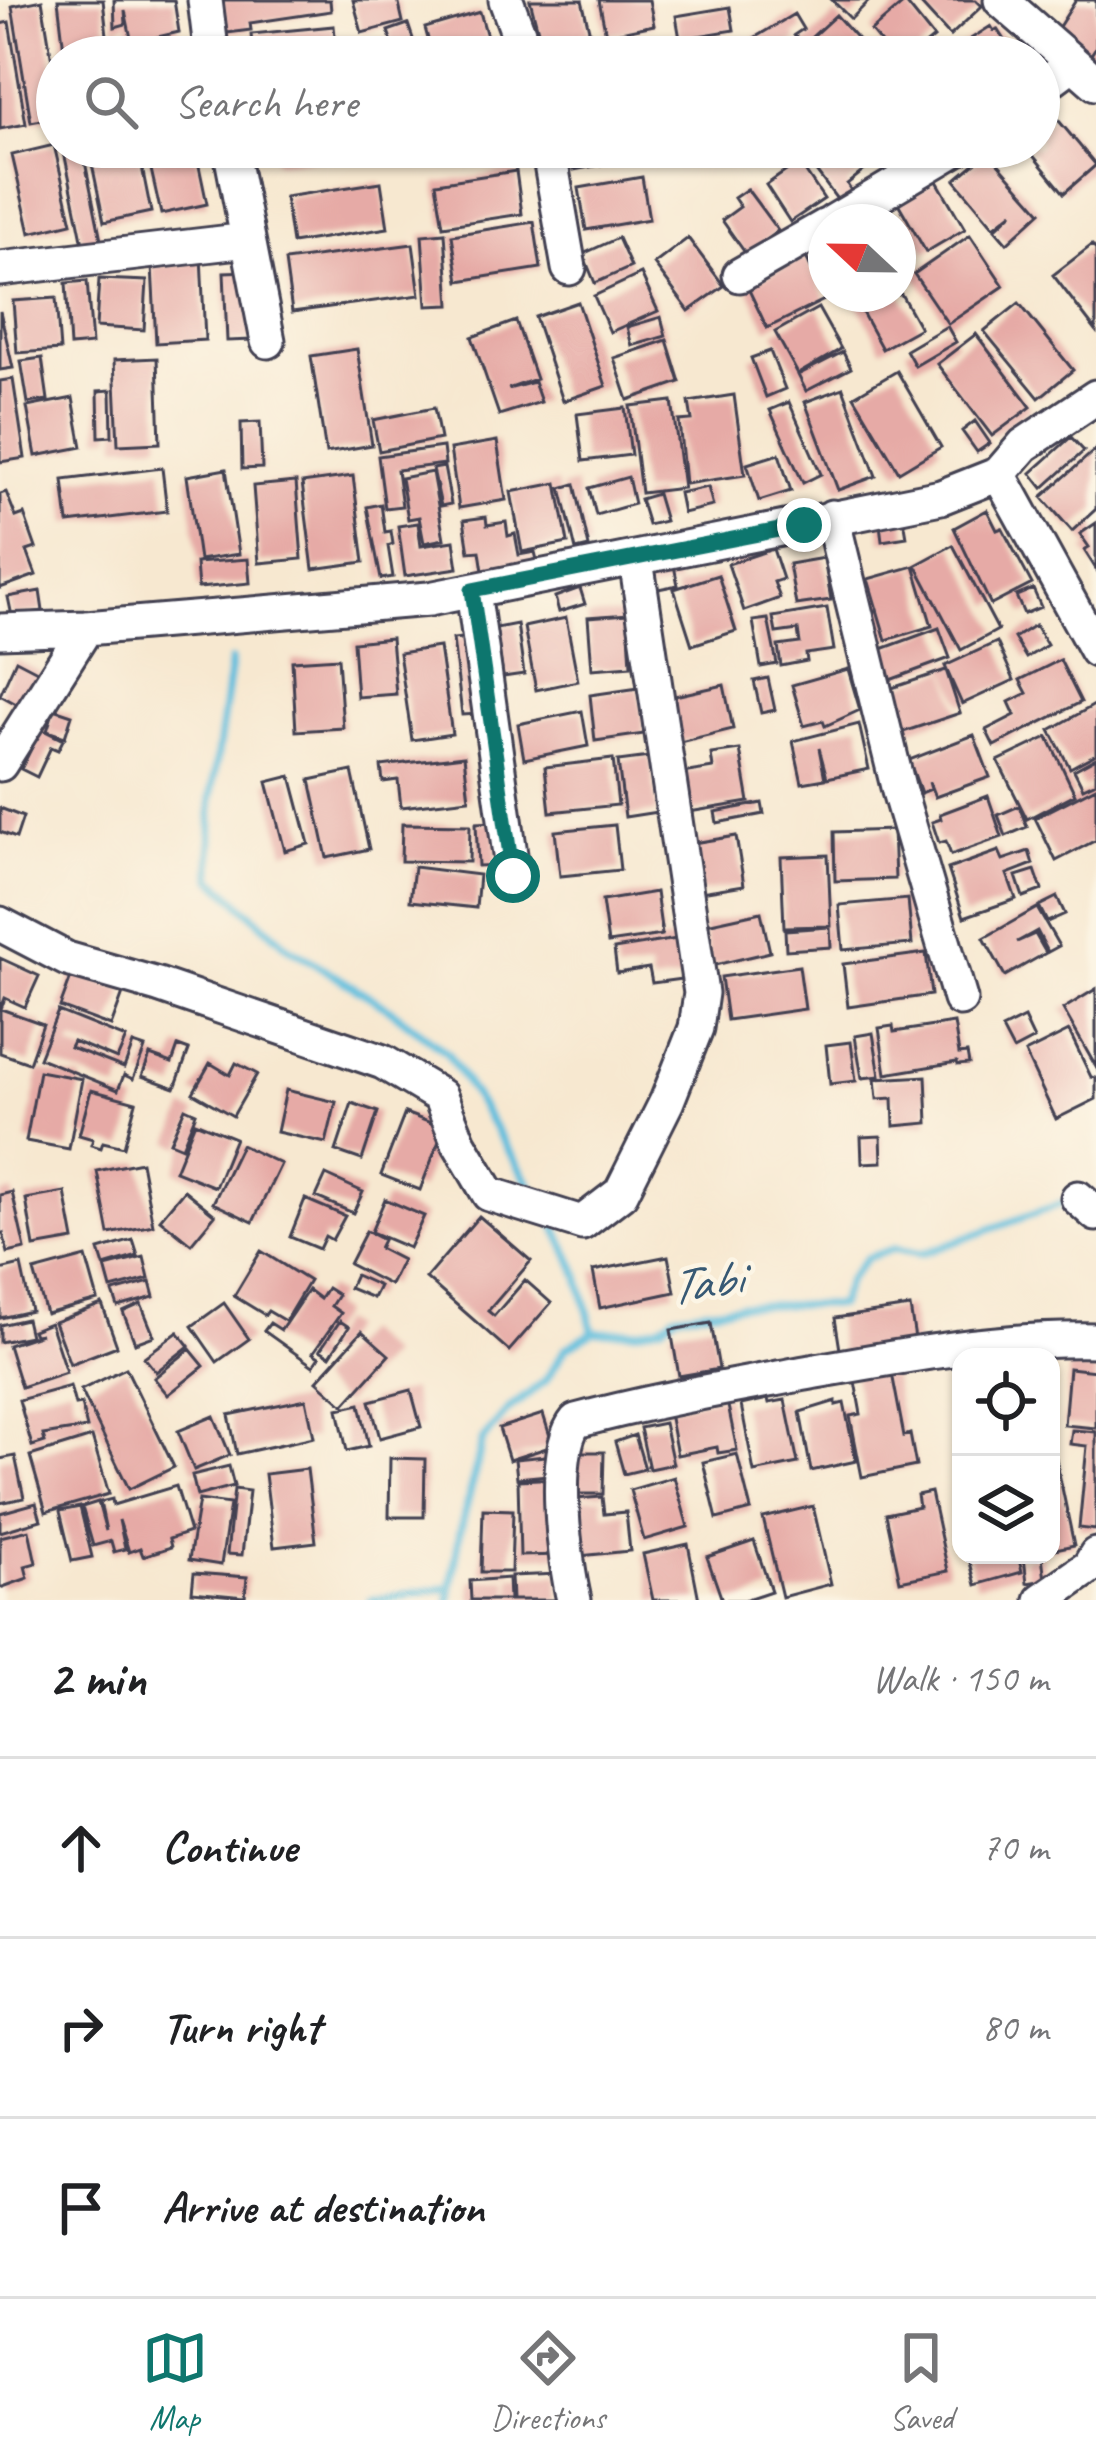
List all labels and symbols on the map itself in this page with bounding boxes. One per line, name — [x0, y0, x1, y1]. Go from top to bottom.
north arrow — [808, 204, 916, 312]
route end — [777, 498, 831, 552]
route start — [486, 849, 540, 903]
water label: Tabi — [665, 1244, 757, 1319]

